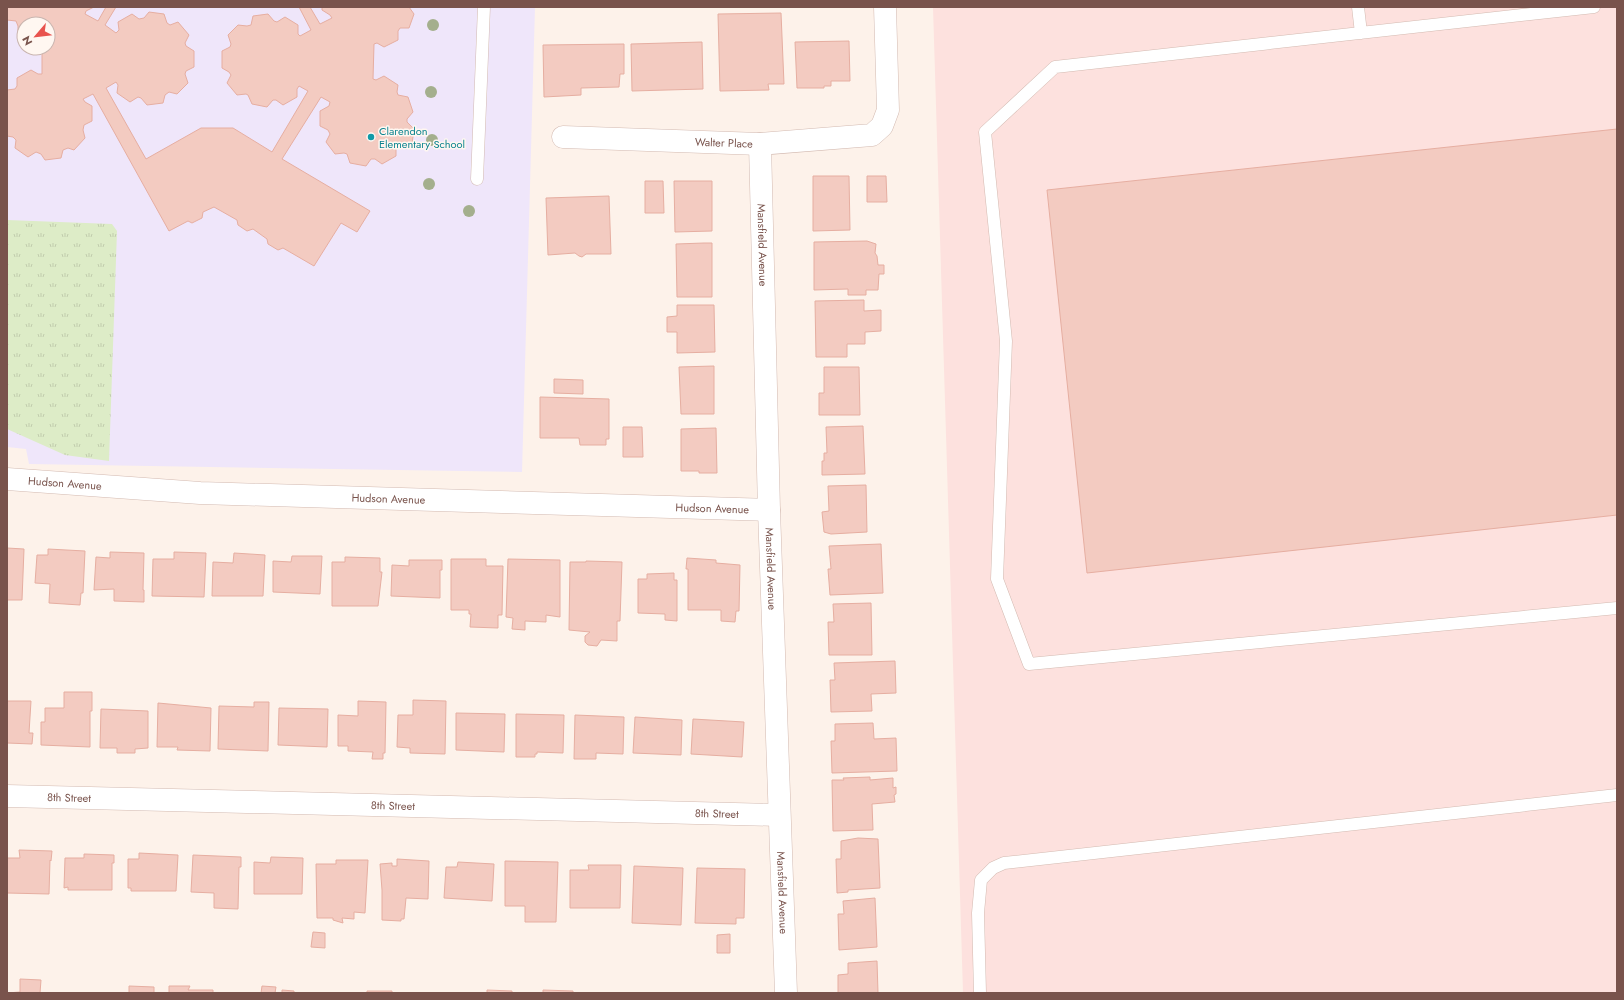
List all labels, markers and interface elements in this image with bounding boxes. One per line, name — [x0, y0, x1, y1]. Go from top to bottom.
north arrow — [16, 16, 56, 56]
text: N — [18, 33, 36, 48]
place label: Clarendon Elementary School — [379, 123, 465, 152]
marker: Clarendon Elementary School — [366, 132, 376, 142]
street label: Walter Place — [695, 134, 753, 152]
street label: Mansfield Avenue — [753, 203, 772, 287]
street label: Hudson Avenue — [27, 473, 103, 494]
street label: Hudson Avenue — [351, 490, 426, 508]
street label: Hudson Avenue — [675, 499, 750, 517]
street label: Mansfield Avenue — [762, 527, 781, 611]
street label: 8th Street — [47, 789, 92, 806]
street label: 8th Street — [371, 797, 415, 814]
street label: 8th Street — [695, 805, 739, 822]
street label: Mansfield Avenue — [773, 851, 792, 935]

